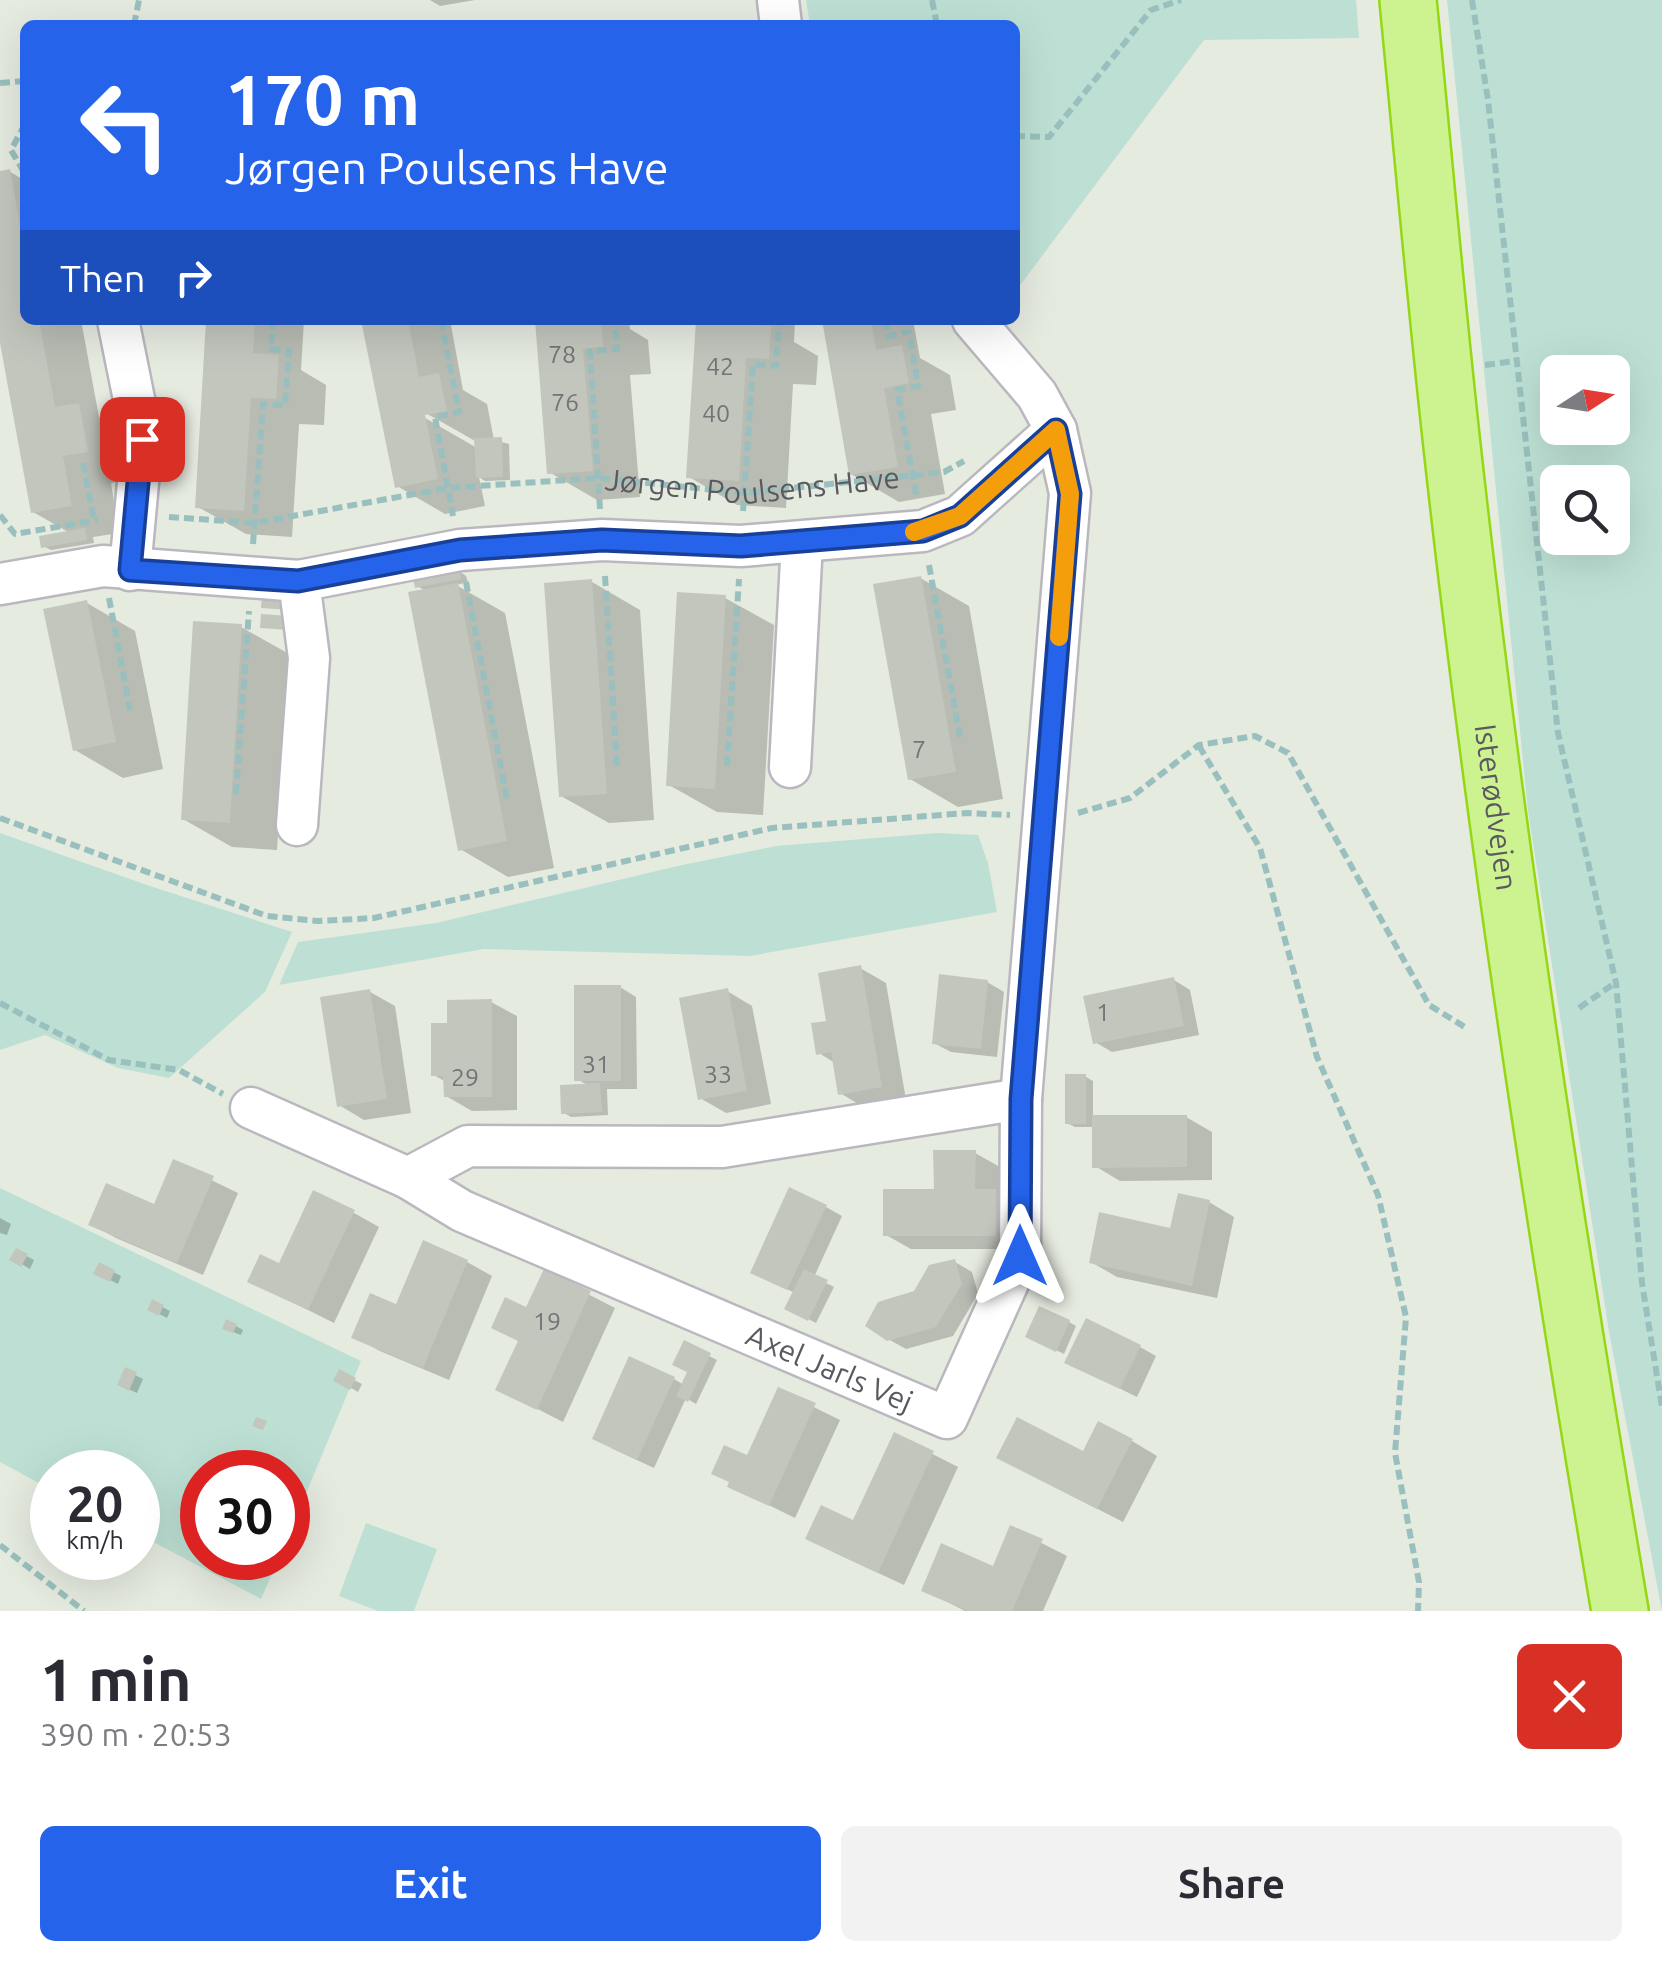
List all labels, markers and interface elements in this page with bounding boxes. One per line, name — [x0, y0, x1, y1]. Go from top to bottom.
icon: left — [60, 60, 190, 190]
text: 170 m — [225, 60, 420, 138]
text: Jørgen Poulsens Have — [225, 142, 668, 193]
icon: right — [166, 250, 221, 305]
text: Then — [60, 257, 146, 299]
house number: 78 — [548, 340, 576, 368]
house number: 42 — [706, 352, 734, 380]
north arrow — [1540, 355, 1630, 445]
map controls — [1540, 355, 1630, 555]
house number: 76 — [551, 388, 579, 416]
pin — [100, 397, 185, 482]
house number: 40 — [702, 399, 730, 427]
icon: arrive — [115, 412, 170, 467]
street label: Jørgen Poulsens Have — [604, 460, 901, 510]
button: search — [1540, 465, 1630, 555]
street label: Isterødvejen — [1469, 722, 1525, 892]
house number: 7 — [912, 735, 926, 763]
house number: 1 — [1096, 998, 1110, 1026]
house number: 31 — [582, 1050, 610, 1078]
house number: 33 — [704, 1060, 732, 1088]
house number: 29 — [451, 1063, 479, 1091]
position arrow — [968, 1204, 1072, 1308]
house number: 19 — [533, 1307, 561, 1335]
street label: Axel Jarls Vej — [741, 1317, 918, 1418]
speed limit sign: 30 — [180, 1450, 310, 1580]
text: 20 — [67, 1475, 123, 1531]
text: km/h — [66, 1526, 124, 1554]
button: close — [1517, 1644, 1622, 1749]
text: 1 min — [40, 1645, 192, 1712]
text: 390 m · 20:53 — [40, 1716, 232, 1752]
button: Exit — [40, 1826, 821, 1941]
button: Share — [841, 1826, 1622, 1941]

